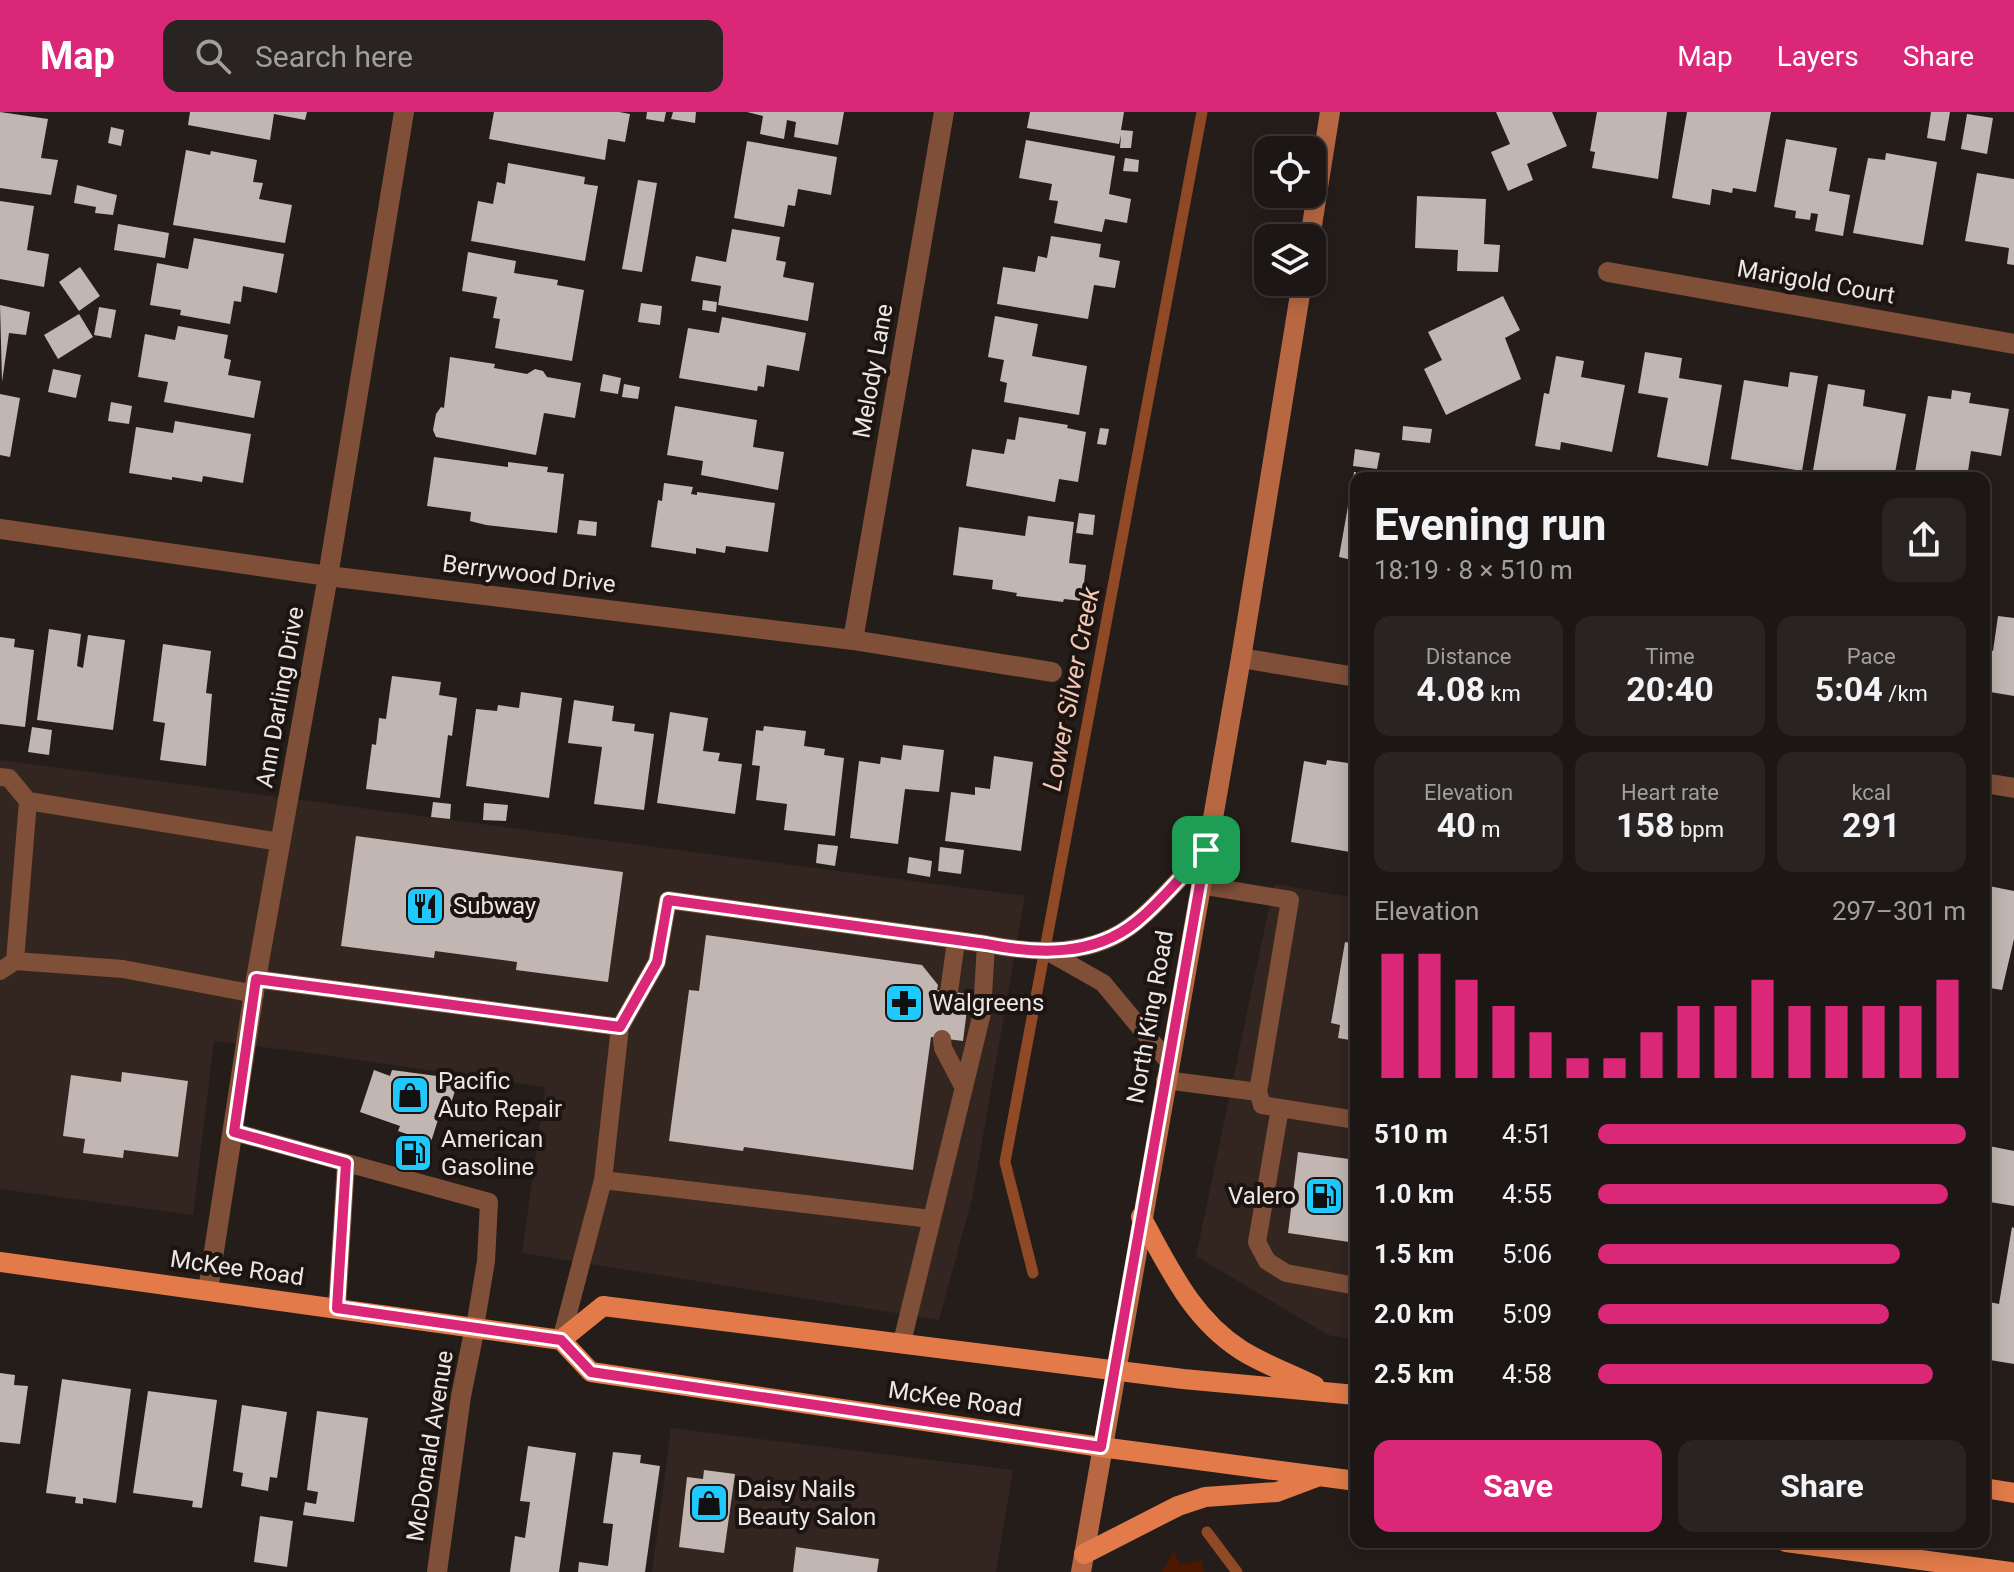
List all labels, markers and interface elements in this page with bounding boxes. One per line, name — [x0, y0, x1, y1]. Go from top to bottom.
search box — [163, 20, 723, 92]
text: Map — [40, 34, 115, 78]
icon: search — [191, 34, 235, 78]
text: Search here — [255, 39, 413, 74]
text: Map — [1677, 40, 1733, 73]
text: Layers — [1777, 40, 1859, 73]
text: Share — [1903, 40, 1974, 73]
map controls — [1254, 136, 1326, 296]
button: locate — [1254, 136, 1326, 208]
button: layers — [1254, 224, 1326, 296]
street label: Marigold Court — [1735, 254, 1897, 310]
street label: Melody Lane — [847, 302, 899, 440]
button: share — [1882, 498, 1966, 582]
text: Evening run — [1374, 499, 1606, 551]
street label: Berrywood Drive — [441, 549, 617, 599]
text: 18:19 · 8 × 510 m — [1374, 555, 1573, 585]
water label: Lower Silver Creek — [1037, 583, 1106, 793]
street label: Ann Darling Drive — [250, 604, 310, 790]
text: Distance — [1426, 644, 1511, 669]
text: Time — [1645, 644, 1695, 669]
text: Pace — [1847, 644, 1896, 669]
text: 4.08 — [1417, 669, 1485, 709]
text: 20:40 — [1626, 669, 1714, 709]
text: 5:04 — [1815, 669, 1883, 709]
text: km — [1485, 681, 1521, 706]
text: /km — [1883, 681, 1928, 706]
text: Elevation — [1424, 780, 1513, 805]
text: Heart rate — [1621, 780, 1719, 805]
text: kcal — [1851, 780, 1891, 805]
text: 40 — [1437, 805, 1476, 845]
text: 158 — [1616, 805, 1675, 845]
text: 291 — [1842, 805, 1901, 845]
pin — [1172, 816, 1240, 884]
text: m — [1476, 817, 1501, 842]
text: bpm — [1675, 817, 1724, 842]
icon: arrive — [1184, 828, 1228, 872]
restaurant icon: Subway — [404, 885, 446, 927]
place label: Subway — [453, 892, 537, 920]
text: Elevation — [1374, 896, 1479, 926]
text: 297–301 m — [1832, 896, 1966, 926]
street label: North King Road — [1121, 928, 1179, 1106]
pharmacy icon: Walgreens — [883, 982, 925, 1024]
place label: Walgreens — [932, 989, 1044, 1017]
place label: Pacific Auto Repair — [438, 1067, 562, 1123]
shop icon: Pacific Auto Repair — [389, 1074, 431, 1116]
text: 510 m — [1374, 1119, 1448, 1149]
text: 4:51 — [1502, 1119, 1552, 1149]
place label: American Gasoline — [441, 1125, 543, 1181]
fuel station icon: American Gasoline — [392, 1132, 434, 1174]
fuel station icon: Valero — [1303, 1175, 1345, 1217]
text: 1.0 km — [1374, 1179, 1454, 1209]
text: 4:55 — [1502, 1179, 1552, 1209]
place label: Valero — [1228, 1182, 1296, 1210]
text: 1.5 km — [1374, 1239, 1454, 1269]
text: 5:06 — [1502, 1239, 1552, 1269]
street label: McKee Road — [168, 1245, 306, 1291]
text: 2.0 km — [1374, 1299, 1454, 1329]
text: 5:09 — [1502, 1299, 1552, 1329]
street label: McDonald Avenue — [401, 1348, 459, 1544]
text: 2.5 km — [1374, 1359, 1454, 1389]
text: 4:58 — [1502, 1359, 1552, 1389]
street label: McKee Road — [886, 1376, 1024, 1422]
button: Save — [1374, 1440, 1662, 1532]
button: Share — [1678, 1440, 1966, 1532]
place label: Daisy Nails Beauty Salon — [737, 1475, 876, 1531]
shop icon: Daisy Nails Beauty Salon — [688, 1482, 730, 1524]

